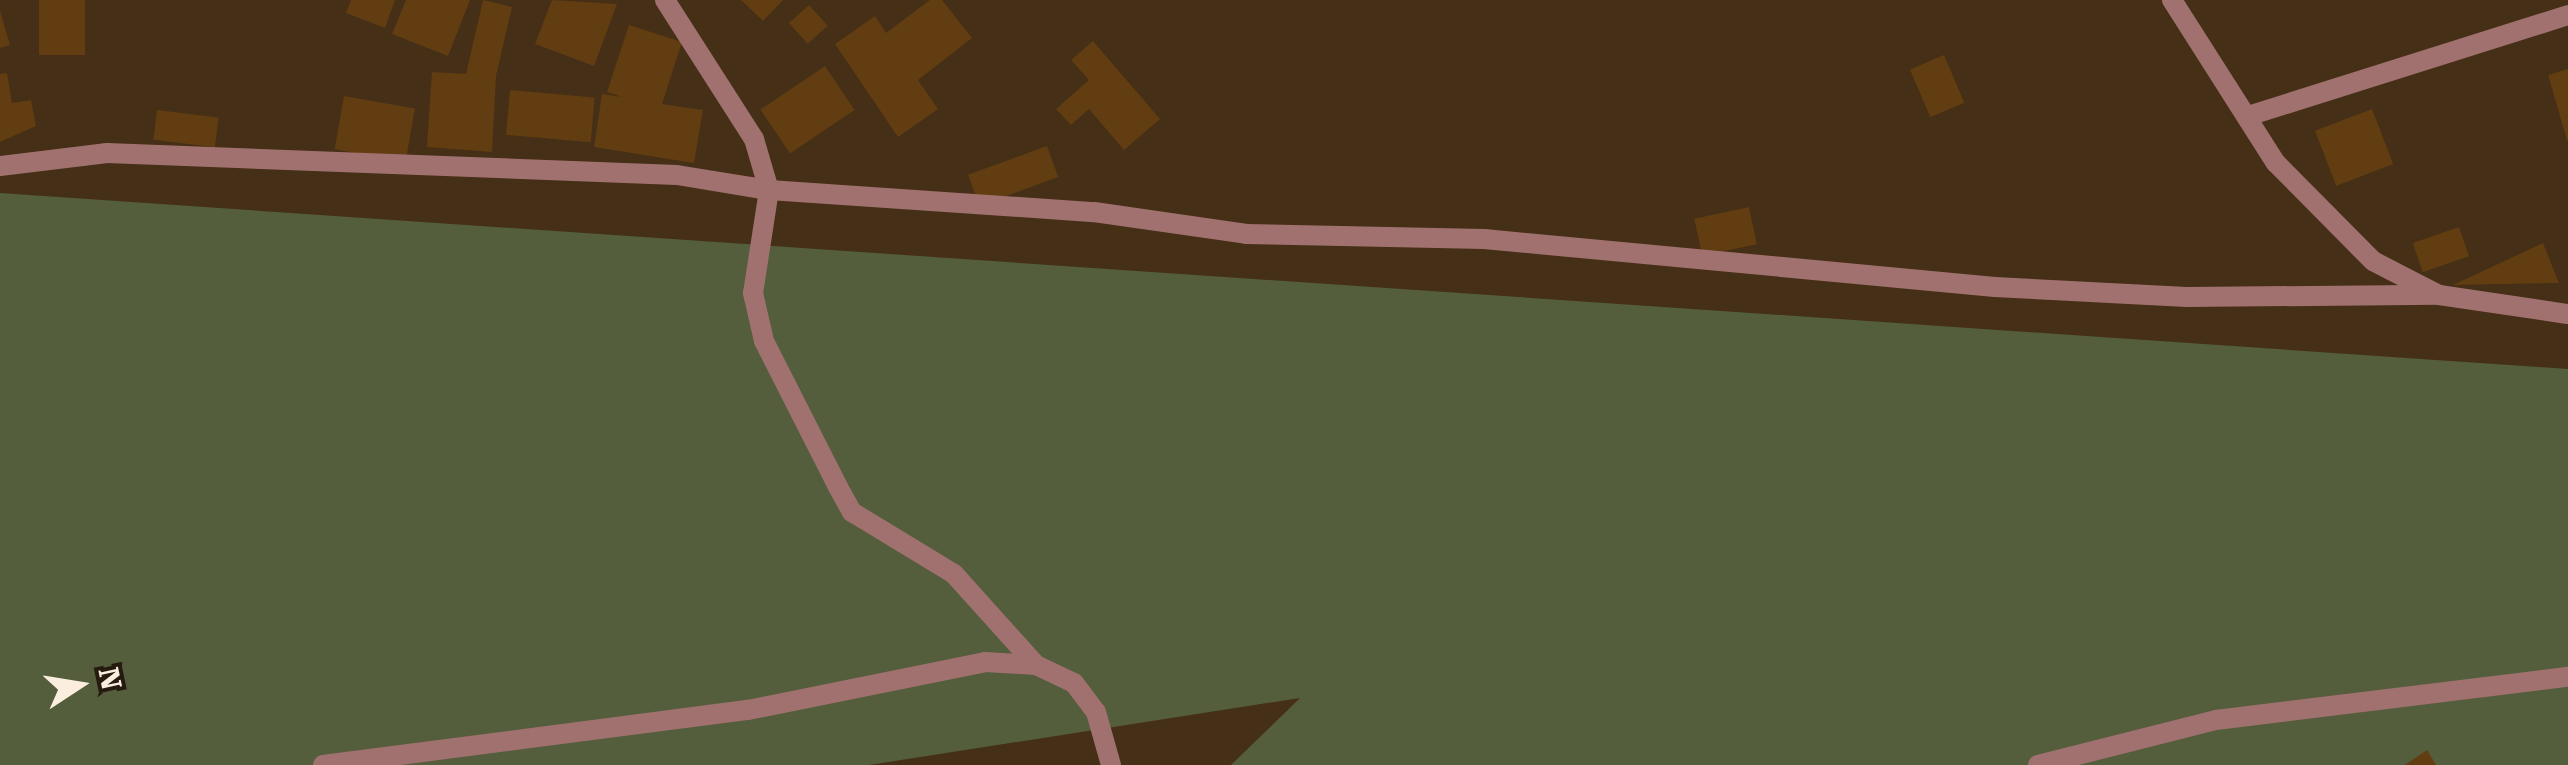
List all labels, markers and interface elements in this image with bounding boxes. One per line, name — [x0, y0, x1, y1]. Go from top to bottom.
north arrow — [30, 635, 130, 735]
text: N — [91, 665, 128, 693]

